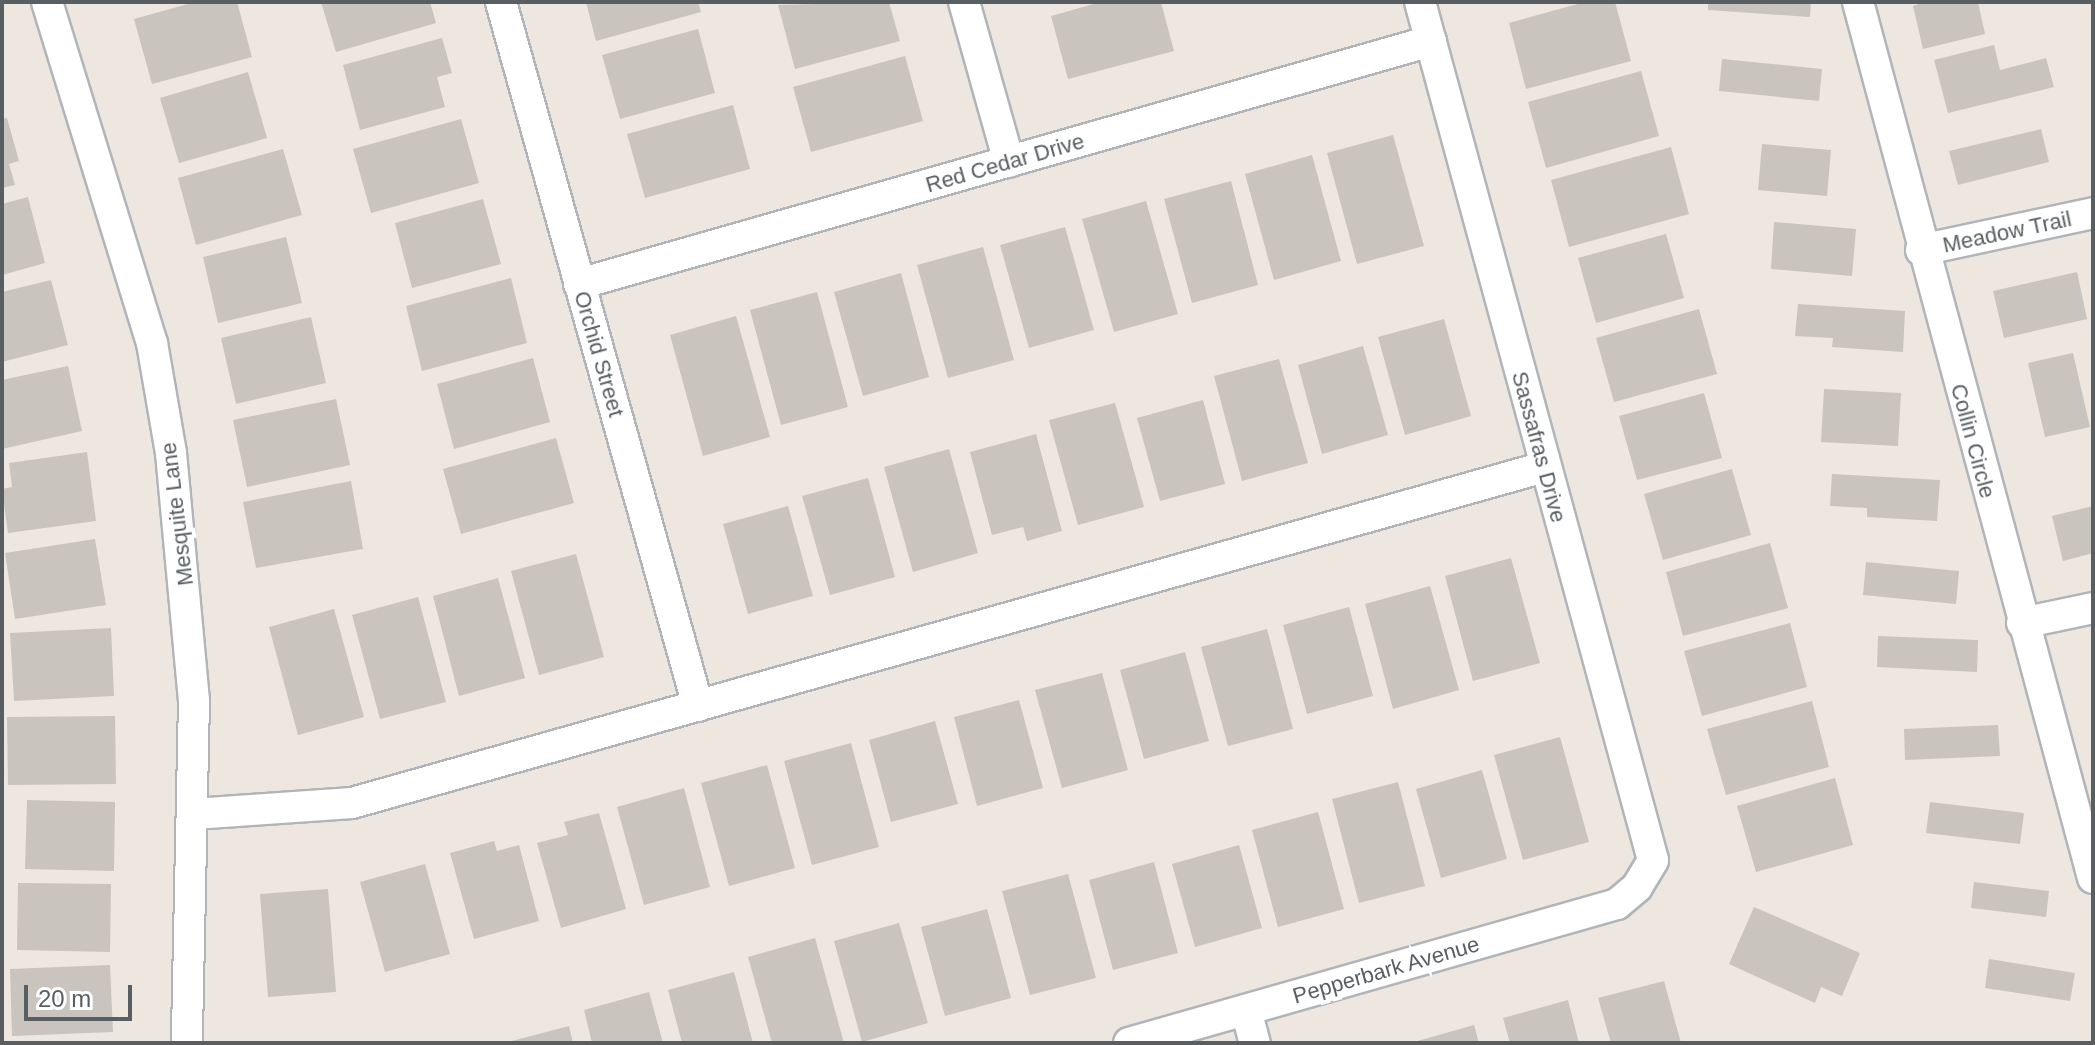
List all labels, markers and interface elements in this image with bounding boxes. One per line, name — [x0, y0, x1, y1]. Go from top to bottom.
street label: Red Cedar Drive — [923, 128, 1087, 198]
street label: Meadow Trail — [1940, 205, 2074, 259]
street label: Orchid Street — [568, 288, 630, 420]
street label: Sassafras Drive — [1506, 369, 1572, 525]
street label: Collin Circle — [1945, 381, 2001, 501]
street label: Mesquite Lane — [155, 441, 199, 587]
street label: Pepperbark Avenue — [1289, 931, 1483, 1009]
scale bar — [28, 969, 136, 1019]
text: 20 m — [38, 985, 91, 1012]

